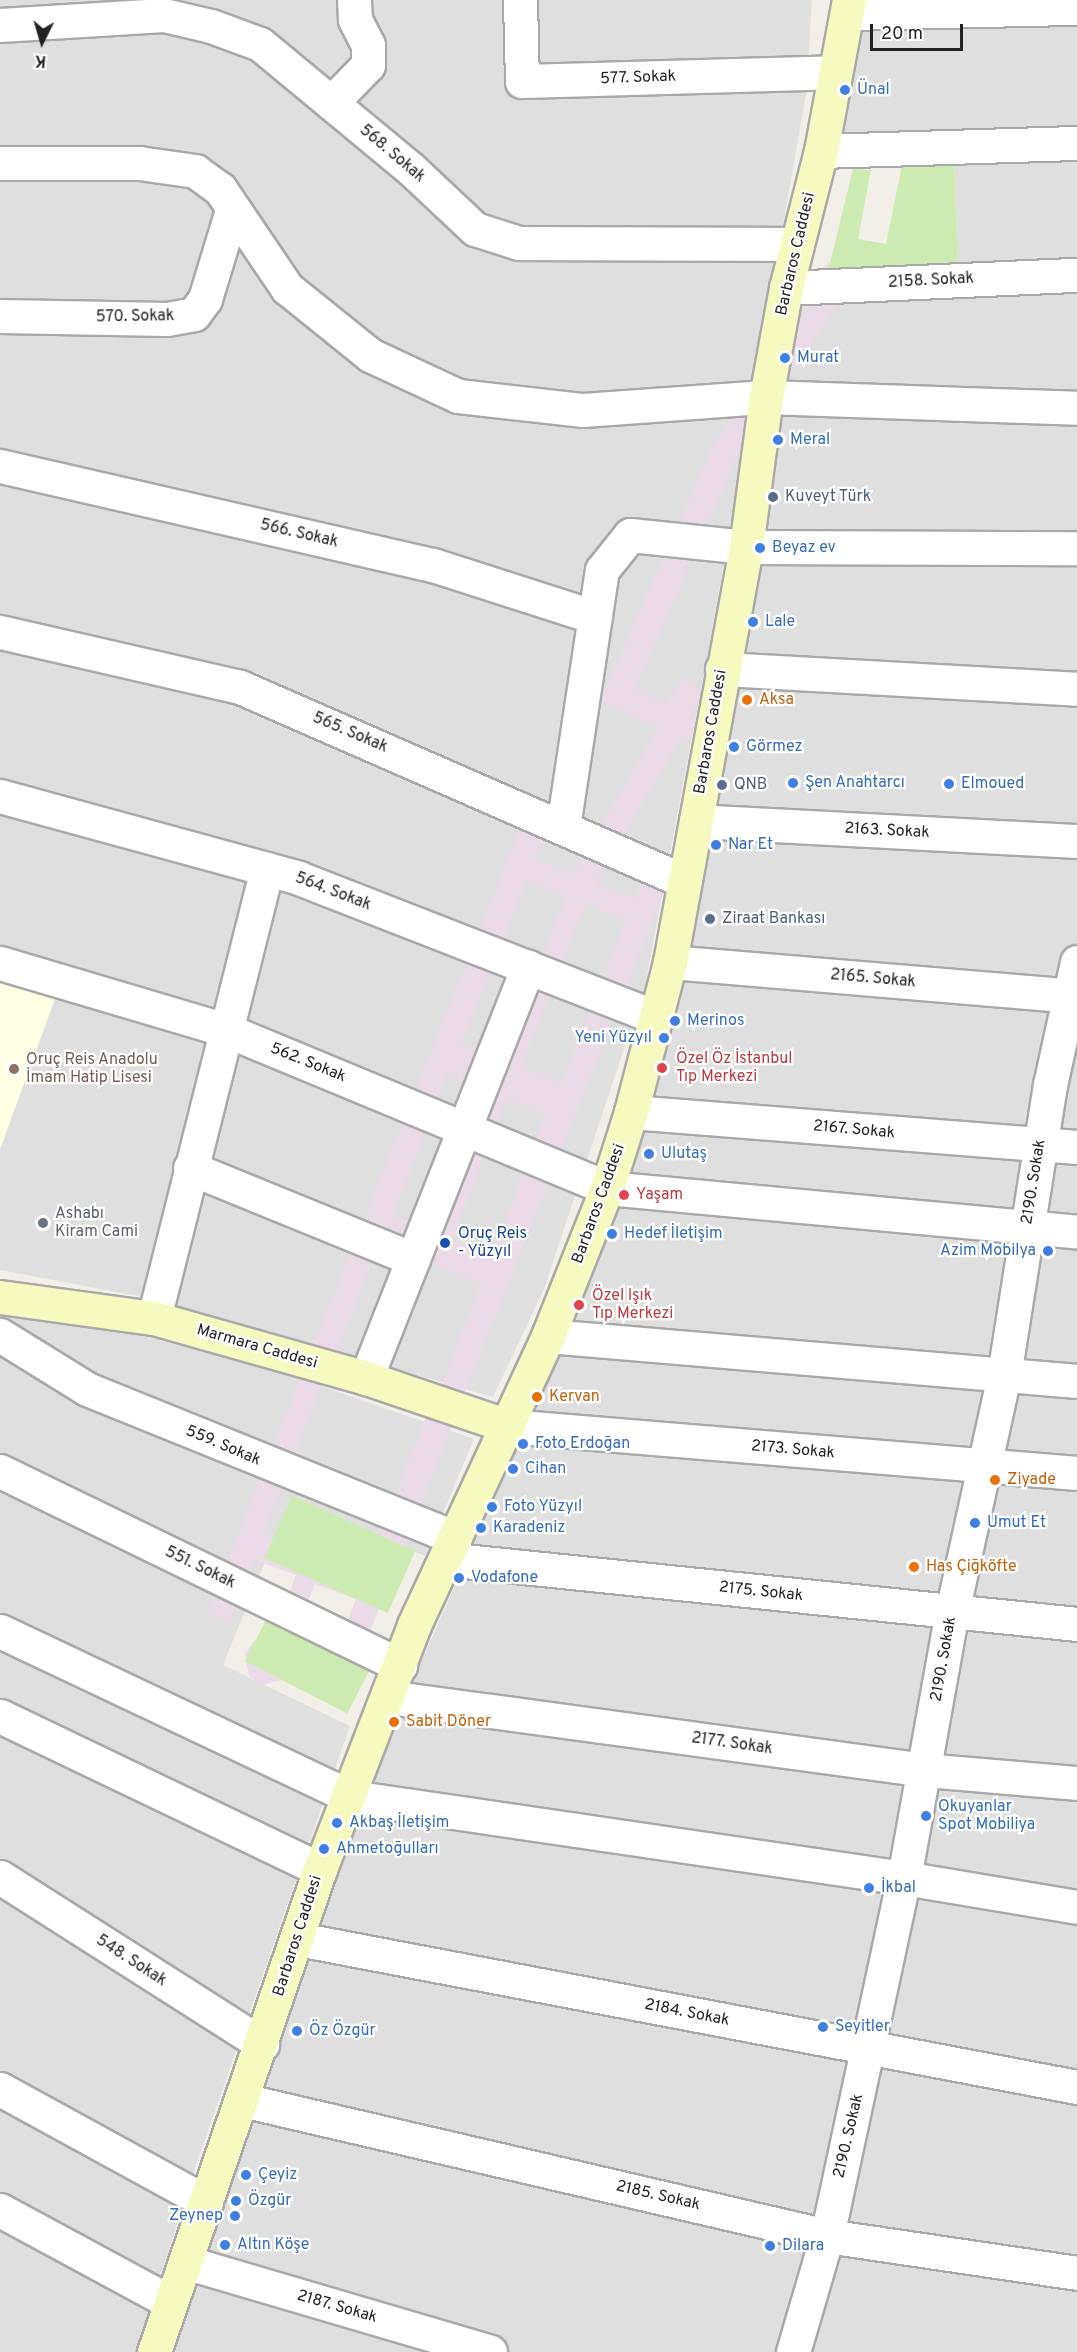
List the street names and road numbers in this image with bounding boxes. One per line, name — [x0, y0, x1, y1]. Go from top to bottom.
street label: 577. Sokak — [600, 67, 676, 89]
street label: 568. Sokak — [355, 121, 429, 187]
street label: Barbaros Caddesi — [772, 190, 820, 318]
street label: 2158. Sokak — [888, 269, 974, 293]
street label: 570. Sokak — [96, 307, 174, 327]
street label: 566. Sokak — [258, 516, 340, 552]
street label: Barbaros Caddesi — [691, 668, 731, 796]
street label: 565. Sokak — [309, 709, 391, 757]
street label: 2163. Sokak — [844, 819, 930, 843]
street label: 564. Sokak — [292, 869, 374, 915]
street label: 2165. Sokak — [829, 966, 917, 992]
street label: 562. Sokak — [267, 1039, 349, 1087]
street label: 2167. Sokak — [812, 1117, 896, 1143]
street label: 2190. Sokak — [1018, 1138, 1050, 1226]
street label: Barbaros Caddesi — [568, 1141, 630, 1267]
street label: Marmara Caddesi — [195, 1321, 319, 1373]
street label: 559. Sokak — [182, 1422, 264, 1470]
street label: 2173. Sokak — [750, 1437, 836, 1463]
street label: 551. Sokak — [161, 1543, 239, 1593]
street label: 2175. Sokak — [718, 1578, 804, 1606]
street label: 2190. Sokak — [927, 1615, 961, 1703]
street label: 2177. Sokak — [690, 1729, 774, 1759]
street label: Barbaros Caddesi — [269, 1873, 327, 1999]
street label: 548. Sokak — [92, 1931, 170, 1991]
street label: 2184. Sokak — [643, 1995, 731, 2031]
street label: 2190. Sokak — [830, 2092, 868, 2180]
street label: 2185. Sokak — [614, 2177, 702, 2215]
street label: 2187. Sokak — [295, 2286, 379, 2328]

